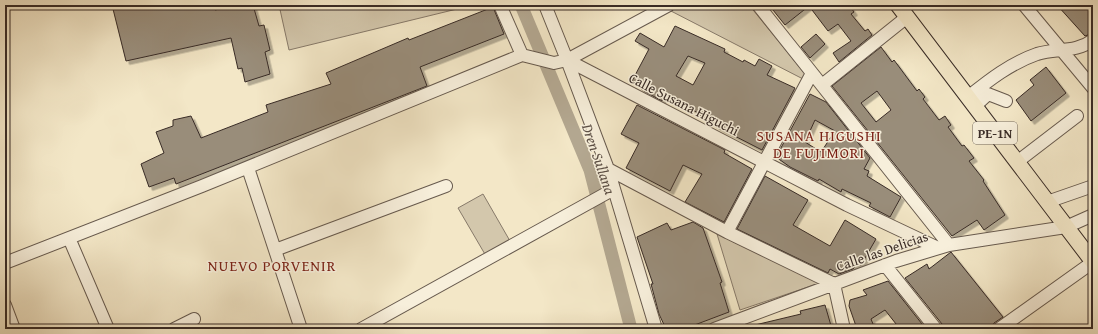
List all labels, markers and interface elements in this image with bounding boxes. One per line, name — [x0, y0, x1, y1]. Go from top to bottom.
street label: Calle Susana Higuchi — [625, 68, 743, 141]
water label: Dren Sullana — [577, 120, 621, 197]
road number: PE-1N — [973, 122, 1017, 144]
district label: SUSANA HIGUSHI DE FUJIMORI — [756, 125, 882, 163]
street label: Calle las Delicias — [833, 226, 931, 276]
district label: NUEVO PORVENIR — [208, 255, 336, 276]

